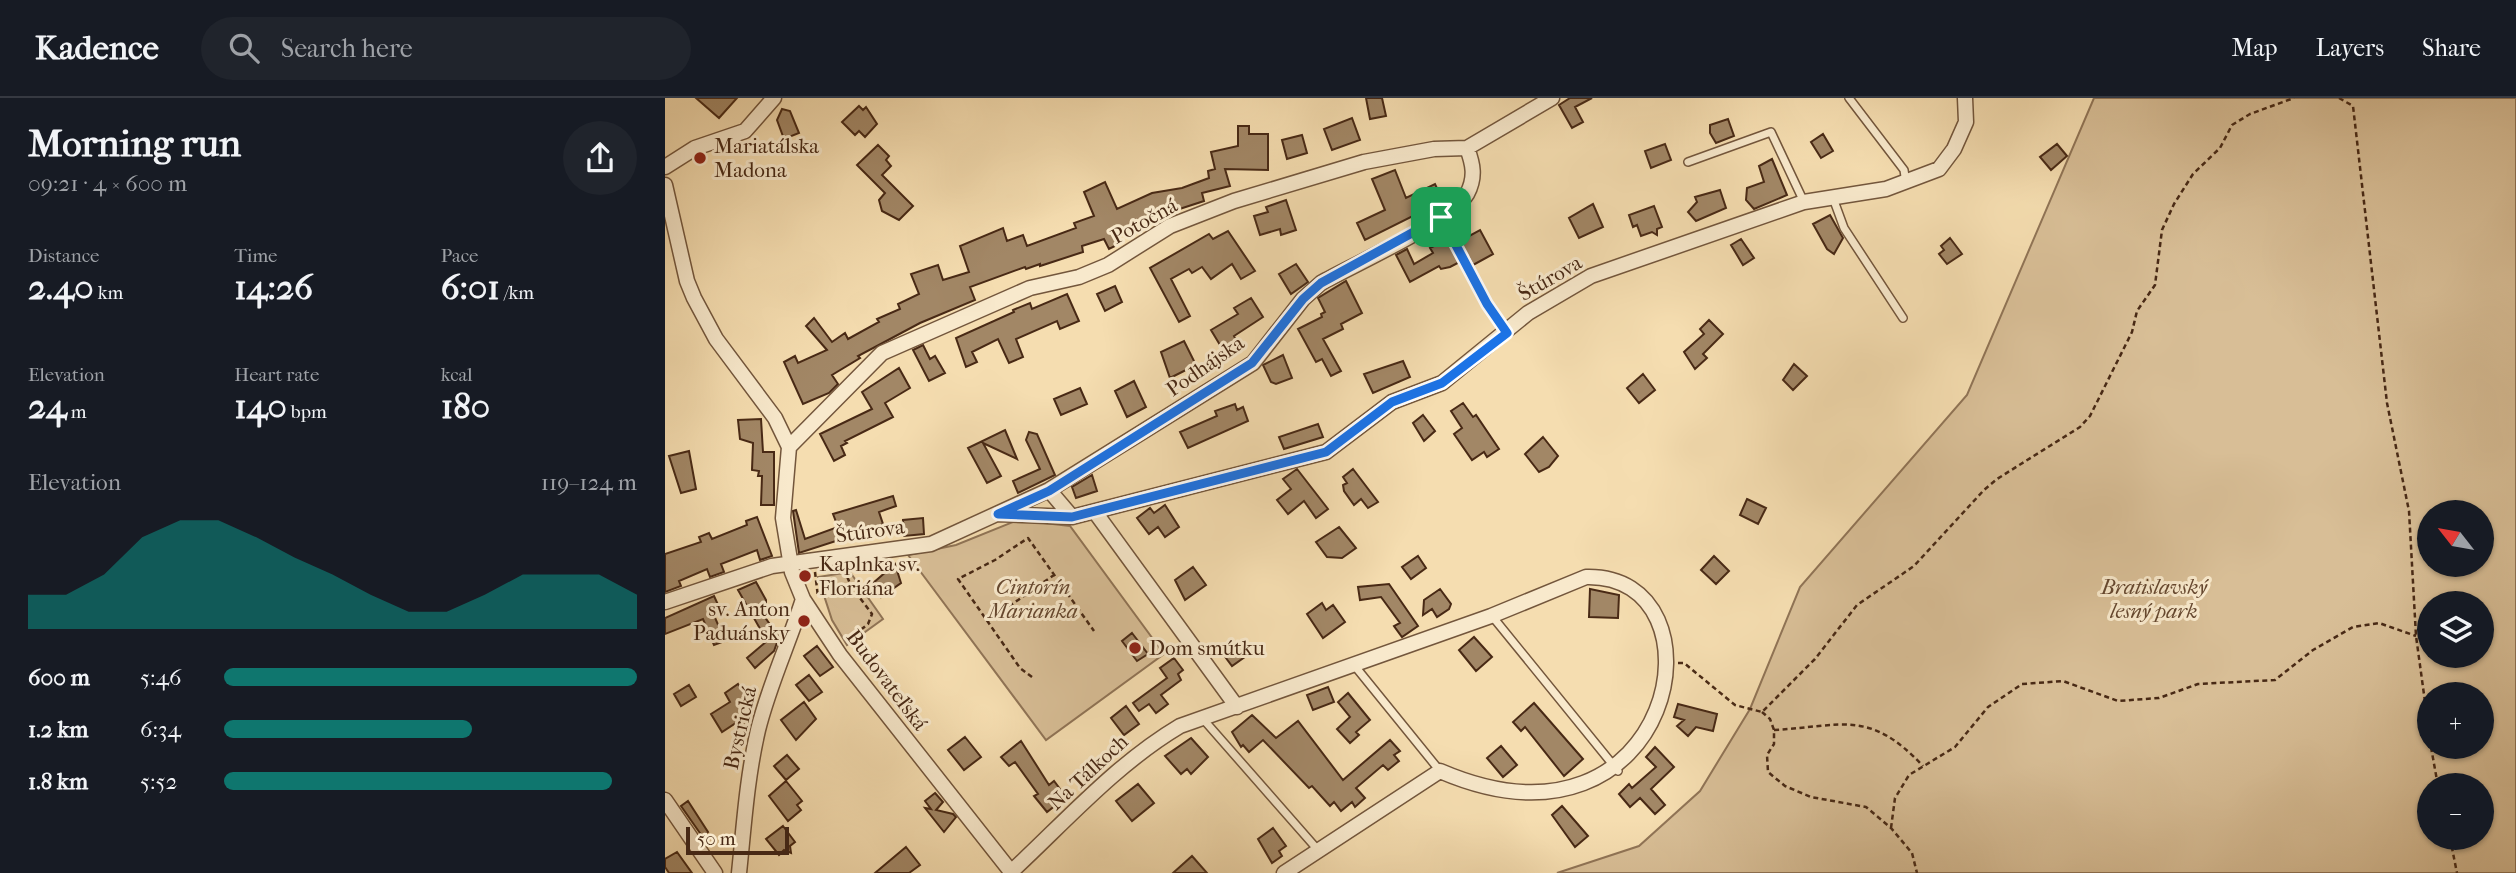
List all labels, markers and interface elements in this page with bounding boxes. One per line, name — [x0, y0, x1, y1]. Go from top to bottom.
search box — [201, 17, 691, 80]
text: Kadence — [35, 29, 159, 68]
icon: search — [225, 29, 263, 67]
text: Search here — [281, 33, 413, 64]
text: Map — [2232, 34, 2278, 62]
text: Layers — [2316, 34, 2384, 62]
text: Share — [2422, 34, 2481, 62]
text: Morning run — [28, 121, 241, 166]
button: share — [563, 121, 637, 195]
place label: Mariatálska Madona — [714, 134, 819, 182]
marker: Mariatálska Madona — [692, 150, 708, 166]
text: 09:21 · 4 × 600 m — [28, 170, 187, 197]
pin — [1411, 187, 1471, 247]
street label: Potočná — [1107, 193, 1182, 249]
icon: arrive — [1422, 198, 1460, 236]
text: Distance — [28, 245, 99, 267]
text: Time — [234, 245, 278, 267]
text: Pace — [441, 245, 479, 267]
street label: Štúrova — [1514, 250, 1586, 306]
text: 2.40 — [28, 267, 94, 308]
text: 14:26 — [234, 267, 313, 308]
text: 6:01 — [441, 267, 500, 308]
text: km — [94, 282, 123, 304]
text: /km — [500, 282, 534, 304]
street label: Podhájska — [1162, 330, 1249, 401]
text: Elevation — [28, 364, 105, 386]
text: Heart rate — [234, 364, 319, 386]
text: kcal — [441, 364, 473, 386]
text: 24 — [28, 386, 67, 427]
text: 140 — [234, 386, 287, 427]
text: 180 — [441, 386, 490, 427]
text: m — [67, 401, 87, 423]
text: bpm — [287, 401, 327, 423]
text: Elevation — [28, 469, 121, 496]
text: 119–124 m — [541, 469, 637, 496]
north arrow — [2417, 500, 2494, 578]
map controls — [2417, 500, 2494, 850]
street label: Štúrova — [834, 514, 906, 548]
place label: Kaplnka sv. Floriána — [819, 552, 920, 600]
marker: Kaplnka sv. Floriána — [797, 568, 813, 584]
park label: Cintorín Marianka — [986, 575, 1078, 623]
park label: Bratislavský lesný park — [2100, 575, 2209, 623]
button: layers — [2417, 591, 2494, 668]
place label: sv. Anton Paduánsky — [693, 597, 791, 645]
marker: sv. Anton Paduánsky — [796, 613, 812, 629]
street label: Budovateľská — [841, 625, 933, 735]
place label: Dom smútku — [1149, 636, 1265, 660]
marker: Dom smútku — [1127, 640, 1143, 656]
text: 600 m — [28, 664, 90, 691]
text: 5:46 — [140, 664, 182, 691]
button: + — [2417, 682, 2494, 759]
street label: Bystrická — [719, 684, 761, 772]
text: 1.2 km — [28, 716, 88, 743]
text: 6:34 — [140, 716, 181, 743]
street label: Na Tálkoch — [1043, 729, 1133, 815]
text: 1.8 km — [28, 768, 88, 795]
text: 5:52 — [140, 768, 177, 795]
button: − — [2417, 773, 2494, 850]
scale bar — [686, 824, 789, 856]
text: 50 m — [697, 828, 736, 850]

